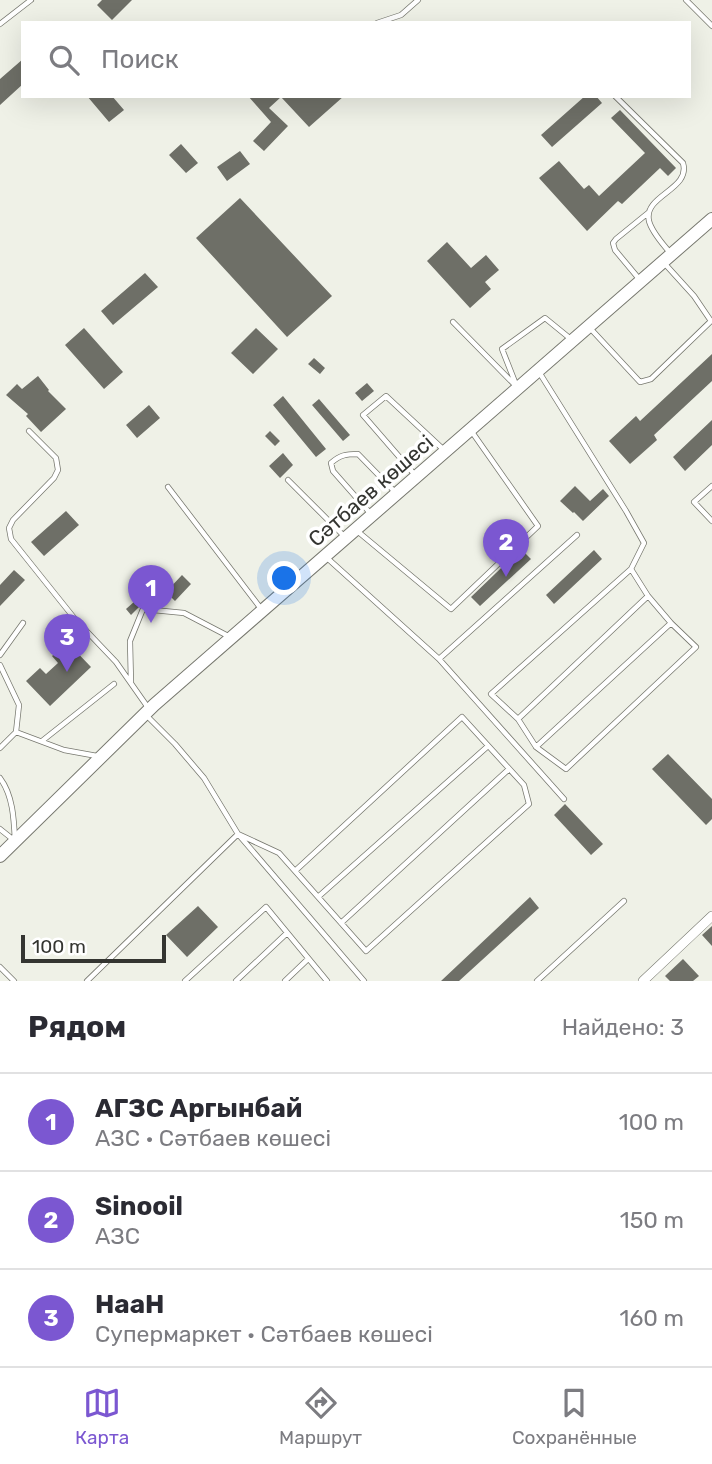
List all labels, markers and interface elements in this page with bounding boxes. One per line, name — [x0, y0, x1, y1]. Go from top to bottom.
search box — [21, 21, 691, 98]
icon: search — [45, 41, 83, 79]
text: Поиск — [101, 44, 179, 75]
street label: Сәтбаев көшесі — [303, 430, 438, 552]
pin: 2 — [483, 519, 529, 577]
your location — [267, 561, 301, 595]
pin: 1 — [128, 565, 174, 623]
pin: 3 — [44, 614, 90, 672]
scale bar — [21, 932, 166, 964]
text: 100 m — [32, 935, 86, 958]
text: Рядом — [28, 1009, 126, 1045]
text: Найдено: 3 — [562, 1013, 684, 1041]
text: АГЗС Аргынбай — [95, 1093, 302, 1124]
text: 1 — [45, 1108, 57, 1136]
text: 100 m — [619, 1108, 684, 1136]
text: АЗС · Сәтбаев көшесі — [95, 1124, 331, 1152]
text: Sinooil — [95, 1191, 183, 1222]
text: 2 — [44, 1206, 58, 1234]
text: 150 m — [620, 1206, 684, 1234]
text: АЗС — [95, 1222, 140, 1250]
text: НааН — [95, 1289, 164, 1320]
text: 3 — [43, 1304, 59, 1332]
text: 160 m — [620, 1304, 684, 1332]
text: Супермаркет · Сәтбаев көшесі — [95, 1320, 433, 1348]
tab: Карта — [75, 1384, 129, 1449]
tab: Маршрут — [279, 1384, 362, 1449]
tab: Сохранённые — [512, 1384, 637, 1449]

